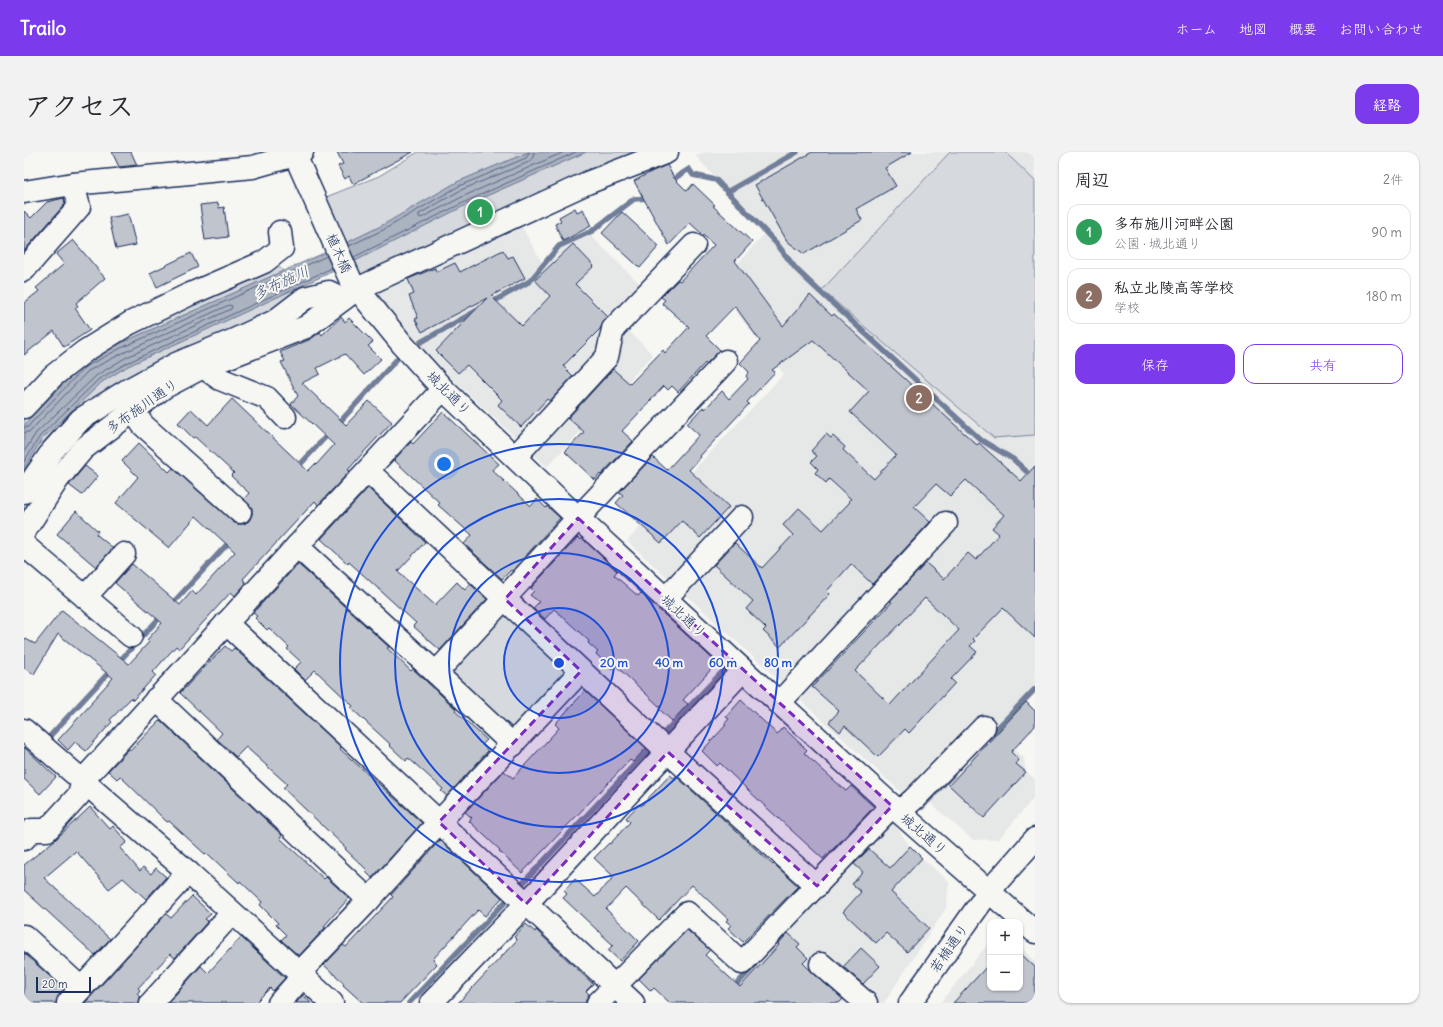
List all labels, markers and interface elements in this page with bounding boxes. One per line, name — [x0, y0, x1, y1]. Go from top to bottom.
text: Trailo — [20, 16, 66, 40]
text: ホーム — [1176, 20, 1217, 38]
text: 地図 — [1239, 20, 1267, 38]
text: 概要 — [1289, 20, 1317, 38]
text: お問い合わせ — [1339, 20, 1423, 38]
button: 経路 — [1355, 84, 1419, 124]
text: アクセス — [24, 88, 134, 124]
text: 周辺 — [1075, 169, 1109, 191]
text: 2件 — [1383, 171, 1403, 188]
pin: 1 — [467, 197, 493, 227]
text: 多布施川河畔公園 — [1114, 214, 1234, 233]
text: 1 — [1086, 224, 1092, 241]
text: 90 m — [1371, 224, 1402, 241]
street label: 植木橋 — [322, 230, 356, 276]
text: 公園 · 城北通り — [1114, 235, 1201, 252]
water label: 多布施川 — [250, 261, 312, 304]
text: 私立北陵高等学校 — [1114, 278, 1234, 297]
text: 2 — [1085, 288, 1093, 305]
text: 180 m — [1366, 288, 1402, 305]
text: 学校 — [1114, 299, 1140, 316]
button: 保存 — [1075, 344, 1235, 384]
button: 共有 — [1243, 344, 1403, 384]
street label: 城北通り — [423, 367, 475, 419]
street label: 多布施川通り — [102, 375, 182, 437]
pin: 2 — [906, 383, 932, 413]
your location — [434, 454, 454, 474]
street label: 城北通り — [657, 590, 711, 642]
text: 20 m — [600, 655, 628, 670]
text: 40 m — [655, 655, 684, 670]
text: 60 m — [709, 655, 738, 670]
text: 80 m — [764, 655, 793, 670]
centre of rings — [552, 656, 566, 670]
street label: 城北通り — [897, 809, 951, 859]
map controls — [987, 919, 1023, 991]
button: + — [987, 919, 1023, 955]
street label: 若楠通り — [926, 920, 972, 976]
button: − — [987, 955, 1023, 991]
scale bar — [36, 975, 91, 994]
text: 20 m — [42, 977, 68, 991]

